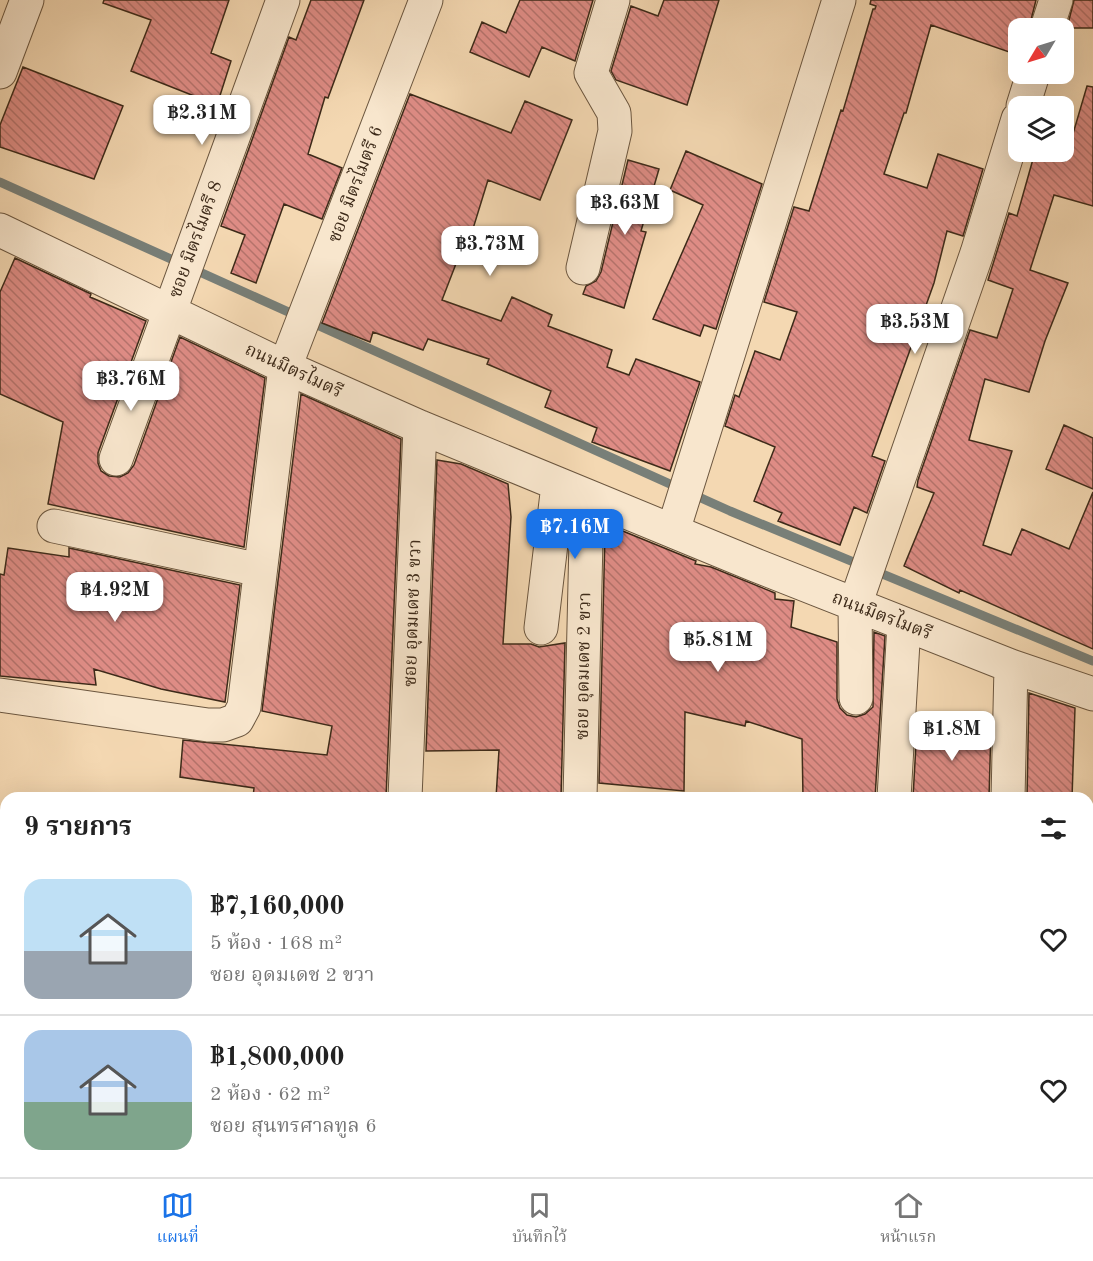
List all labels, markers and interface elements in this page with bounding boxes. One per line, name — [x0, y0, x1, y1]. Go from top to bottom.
north arrow — [1008, 18, 1074, 84]
map controls — [1008, 18, 1074, 162]
pin: ฿2.31M — [153, 95, 251, 146]
button: layers — [1008, 96, 1074, 162]
text: ฿2.31M — [167, 104, 237, 124]
street label: ซอย มิตรไมตรี 6 — [322, 122, 386, 245]
street label: ซอย มิตรไมตรี 8 — [163, 177, 225, 300]
pin: ฿3.63M — [576, 185, 674, 236]
text: ฿3.63M — [590, 194, 660, 214]
pin: ฿3.73M — [441, 226, 539, 277]
text: ฿3.73M — [455, 235, 525, 255]
pin: ฿3.53M — [866, 304, 964, 355]
text: ฿3.53M — [880, 313, 950, 333]
street label: ถนนมิตรไมตรี — [242, 337, 347, 401]
pin: ฿3.76M — [82, 361, 180, 412]
text: ฿3.76M — [96, 370, 166, 390]
pin: ฿7.16M — [526, 509, 624, 560]
text: ฿7.16M — [540, 518, 610, 538]
street label: ซอย อุดมเดช 3 ขวา — [401, 539, 427, 687]
pin: ฿4.92M — [66, 572, 164, 623]
text: ฿4.92M — [80, 581, 150, 601]
street label: ถนนมิตรไมตรี — [829, 585, 936, 643]
street label: ซอย อุดมเดช 2 ขวา — [574, 592, 596, 740]
pin: ฿5.81M — [669, 622, 767, 673]
text: ฿5.81M — [683, 631, 753, 651]
pin: ฿1.8M — [910, 711, 994, 762]
text: ฿1.8M — [923, 720, 981, 740]
icon: filters — [1037, 812, 1070, 845]
text: 9 รายการ — [24, 815, 132, 841]
text: ฿7,160,000 — [210, 894, 345, 920]
icon: home — [72, 903, 144, 975]
icon: heart — [1037, 923, 1070, 956]
text: 5 ห้อง · 168 m² — [210, 934, 342, 954]
text: ซอย อุดมเดช 2 ขวา — [210, 966, 374, 986]
text: ฿1,800,000 — [210, 1045, 345, 1071]
icon: home — [72, 1054, 144, 1126]
icon: heart — [1037, 1074, 1070, 1107]
text: 2 ห้อง · 62 m² — [210, 1085, 330, 1105]
text: ซอย สุนทรศาลทูล 6 — [210, 1117, 377, 1137]
tab: แผนที่ — [157, 1189, 199, 1251]
tab: บันทึกไว้ — [512, 1189, 567, 1251]
tab: หน้าแรก — [880, 1189, 936, 1251]

